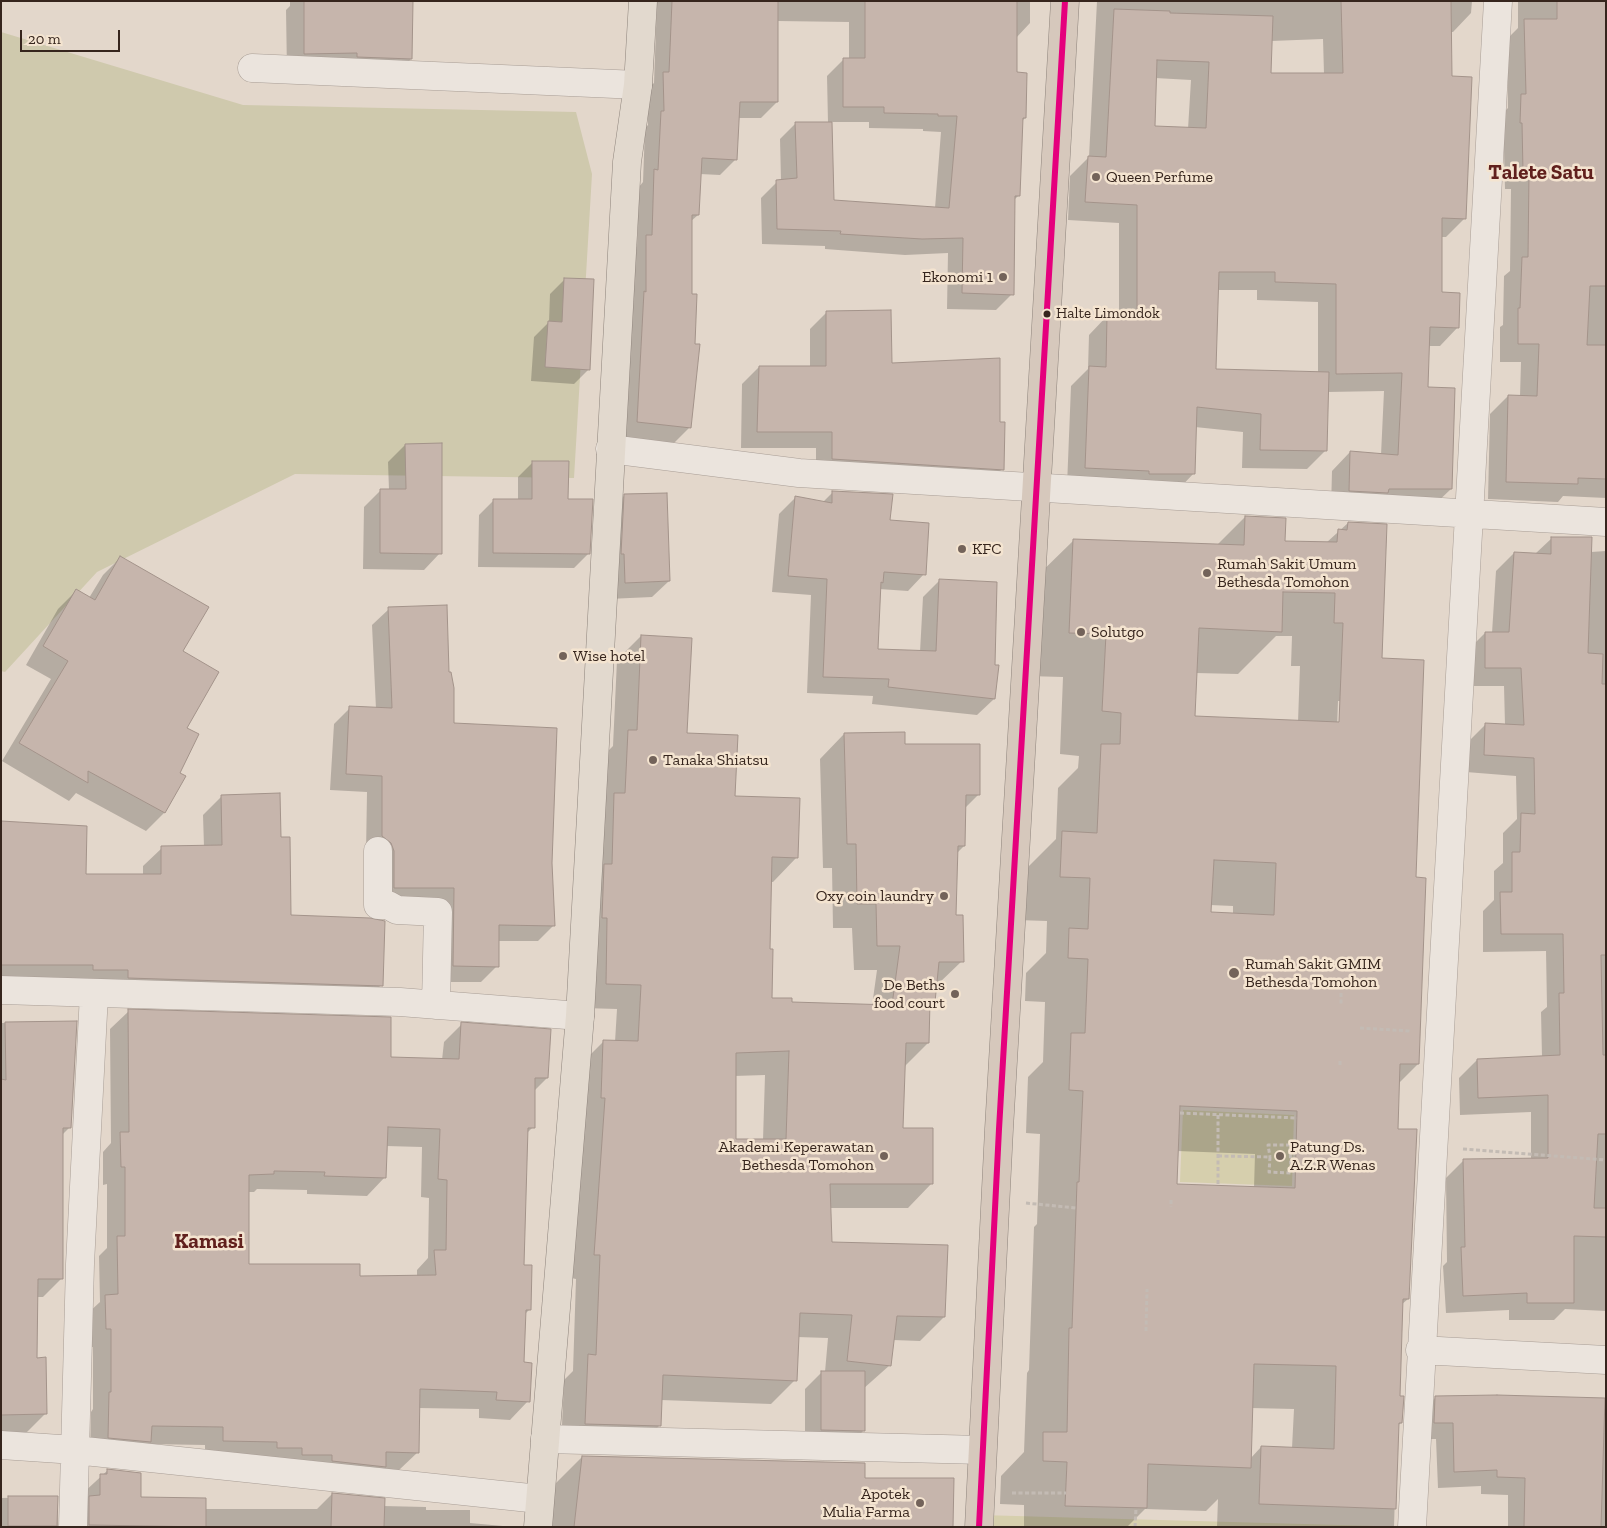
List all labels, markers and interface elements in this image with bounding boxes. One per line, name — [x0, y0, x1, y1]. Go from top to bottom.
scale bar — [22, 20, 122, 52]
text: 20 m — [28, 30, 61, 48]
district label: Talete Satu — [1488, 160, 1594, 186]
place label: Queen Perfume — [1106, 167, 1213, 187]
marker: Queen Perfume — [1090, 171, 1102, 183]
place label: Ekonomi 1 — [922, 267, 993, 287]
marker: Ekonomi 1 — [997, 271, 1009, 283]
place label: Halte Limondok — [1056, 305, 1160, 323]
marker: Halte Limondok — [1042, 309, 1052, 319]
place label: KFC — [972, 539, 1002, 559]
marker: KFC — [956, 543, 968, 555]
place label: Rumah Sakit Umum Bethesda Tomohon — [1217, 554, 1356, 592]
marker: Rumah Sakit Umum Bethesda Tomohon — [1201, 567, 1213, 579]
place label: Solutgo — [1091, 622, 1144, 642]
marker: Solutgo — [1075, 626, 1087, 638]
place label: Wise hotel — [573, 646, 645, 666]
marker: Wise hotel — [557, 650, 569, 662]
place label: Tanaka Shiatsu — [663, 750, 768, 770]
marker: Tanaka Shiatsu — [647, 754, 659, 766]
place label: Oxy coin laundry — [816, 886, 934, 906]
marker: Oxy coin laundry — [938, 890, 950, 902]
place label: Rumah Sakit GMIM Bethesda Tomohon — [1245, 954, 1381, 992]
marker: Rumah Sakit GMIM Bethesda Tomohon — [1227, 966, 1241, 980]
place label: De Beths food court — [874, 975, 945, 1013]
marker: De Beths food court — [949, 988, 961, 1000]
place label: Akademi Keperawatan Bethesda Tomohon — [719, 1137, 874, 1175]
place label: Patung Ds. A.Z.R Wenas — [1290, 1137, 1375, 1175]
marker: Akademi Keperawatan Bethesda Tomohon — [878, 1150, 890, 1162]
marker: Patung Ds. A.Z.R Wenas — [1274, 1150, 1286, 1162]
district label: Kamasi — [174, 1229, 244, 1255]
place label: Apotek Mulia Farma — [822, 1484, 910, 1522]
marker: Apotek Mulia Farma — [914, 1497, 926, 1509]

